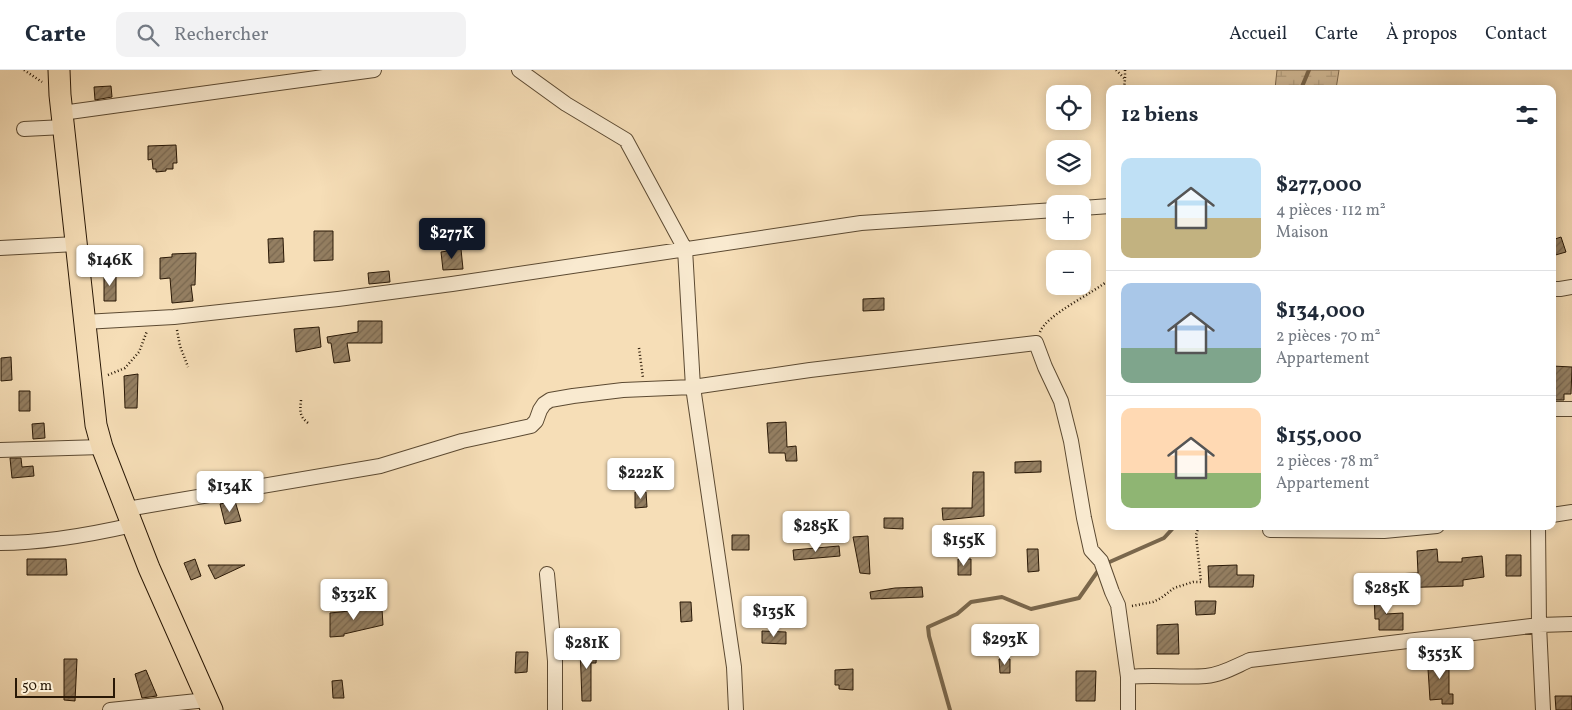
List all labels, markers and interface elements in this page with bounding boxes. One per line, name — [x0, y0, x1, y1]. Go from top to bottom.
search box — [116, 12, 466, 57]
text: Carte — [25, 18, 86, 52]
icon: search — [134, 21, 162, 49]
text: Rechercher — [174, 22, 268, 48]
text: Accueil — [1229, 22, 1287, 47]
text: Carte — [1315, 22, 1358, 47]
text: À propos — [1386, 22, 1457, 47]
text: Contact — [1485, 22, 1547, 47]
map controls — [1046, 85, 1091, 295]
button: locate — [1046, 85, 1091, 130]
text: 12 biens — [1121, 101, 1198, 130]
icon: filters — [1513, 101, 1541, 129]
button: layers — [1046, 140, 1091, 185]
text: $277,000 — [1276, 171, 1362, 200]
icon: home — [1161, 178, 1221, 238]
button: + — [1046, 195, 1091, 240]
text: 4 pièces · 112 m² — [1276, 200, 1386, 222]
pin: $277K — [417, 218, 487, 260]
text: Maison — [1276, 222, 1329, 244]
text: $277K — [430, 223, 474, 245]
pin: $146K — [75, 244, 145, 287]
text: $146K — [87, 250, 133, 272]
button: − — [1046, 250, 1091, 295]
text: $134,000 — [1276, 297, 1365, 326]
icon: home — [1161, 303, 1221, 363]
text: 2 pièces · 70 m² — [1276, 326, 1381, 348]
text: Appartement — [1276, 348, 1370, 370]
text: $155,000 — [1276, 422, 1362, 451]
icon: home — [1161, 428, 1221, 488]
text: 2 pièces · 78 m² — [1276, 451, 1379, 473]
pin: $222K — [606, 458, 676, 500]
text: $222K — [618, 463, 664, 485]
pin: $134K — [195, 470, 265, 513]
text: Appartement — [1276, 473, 1370, 495]
text: $134K — [208, 476, 252, 498]
pin: $285K — [781, 510, 851, 553]
text: $285K — [794, 516, 838, 538]
pin: $155K — [929, 524, 999, 567]
text: $155K — [943, 530, 985, 552]
pin: $285K — [1352, 572, 1422, 615]
pin: $332K — [319, 578, 389, 621]
text: $285K — [1365, 578, 1409, 600]
text: $332K — [331, 584, 377, 606]
pin: $135K — [739, 596, 809, 638]
text: $135K — [753, 601, 795, 623]
pin: $293K — [970, 624, 1040, 666]
pin: $281K — [552, 628, 622, 670]
text: $293K — [982, 629, 1028, 651]
text: $281K — [565, 633, 609, 655]
pin: $353K — [1405, 638, 1475, 680]
text: $353K — [1418, 643, 1462, 665]
scale bar — [15, 675, 115, 698]
text: 50 m — [22, 677, 52, 696]

